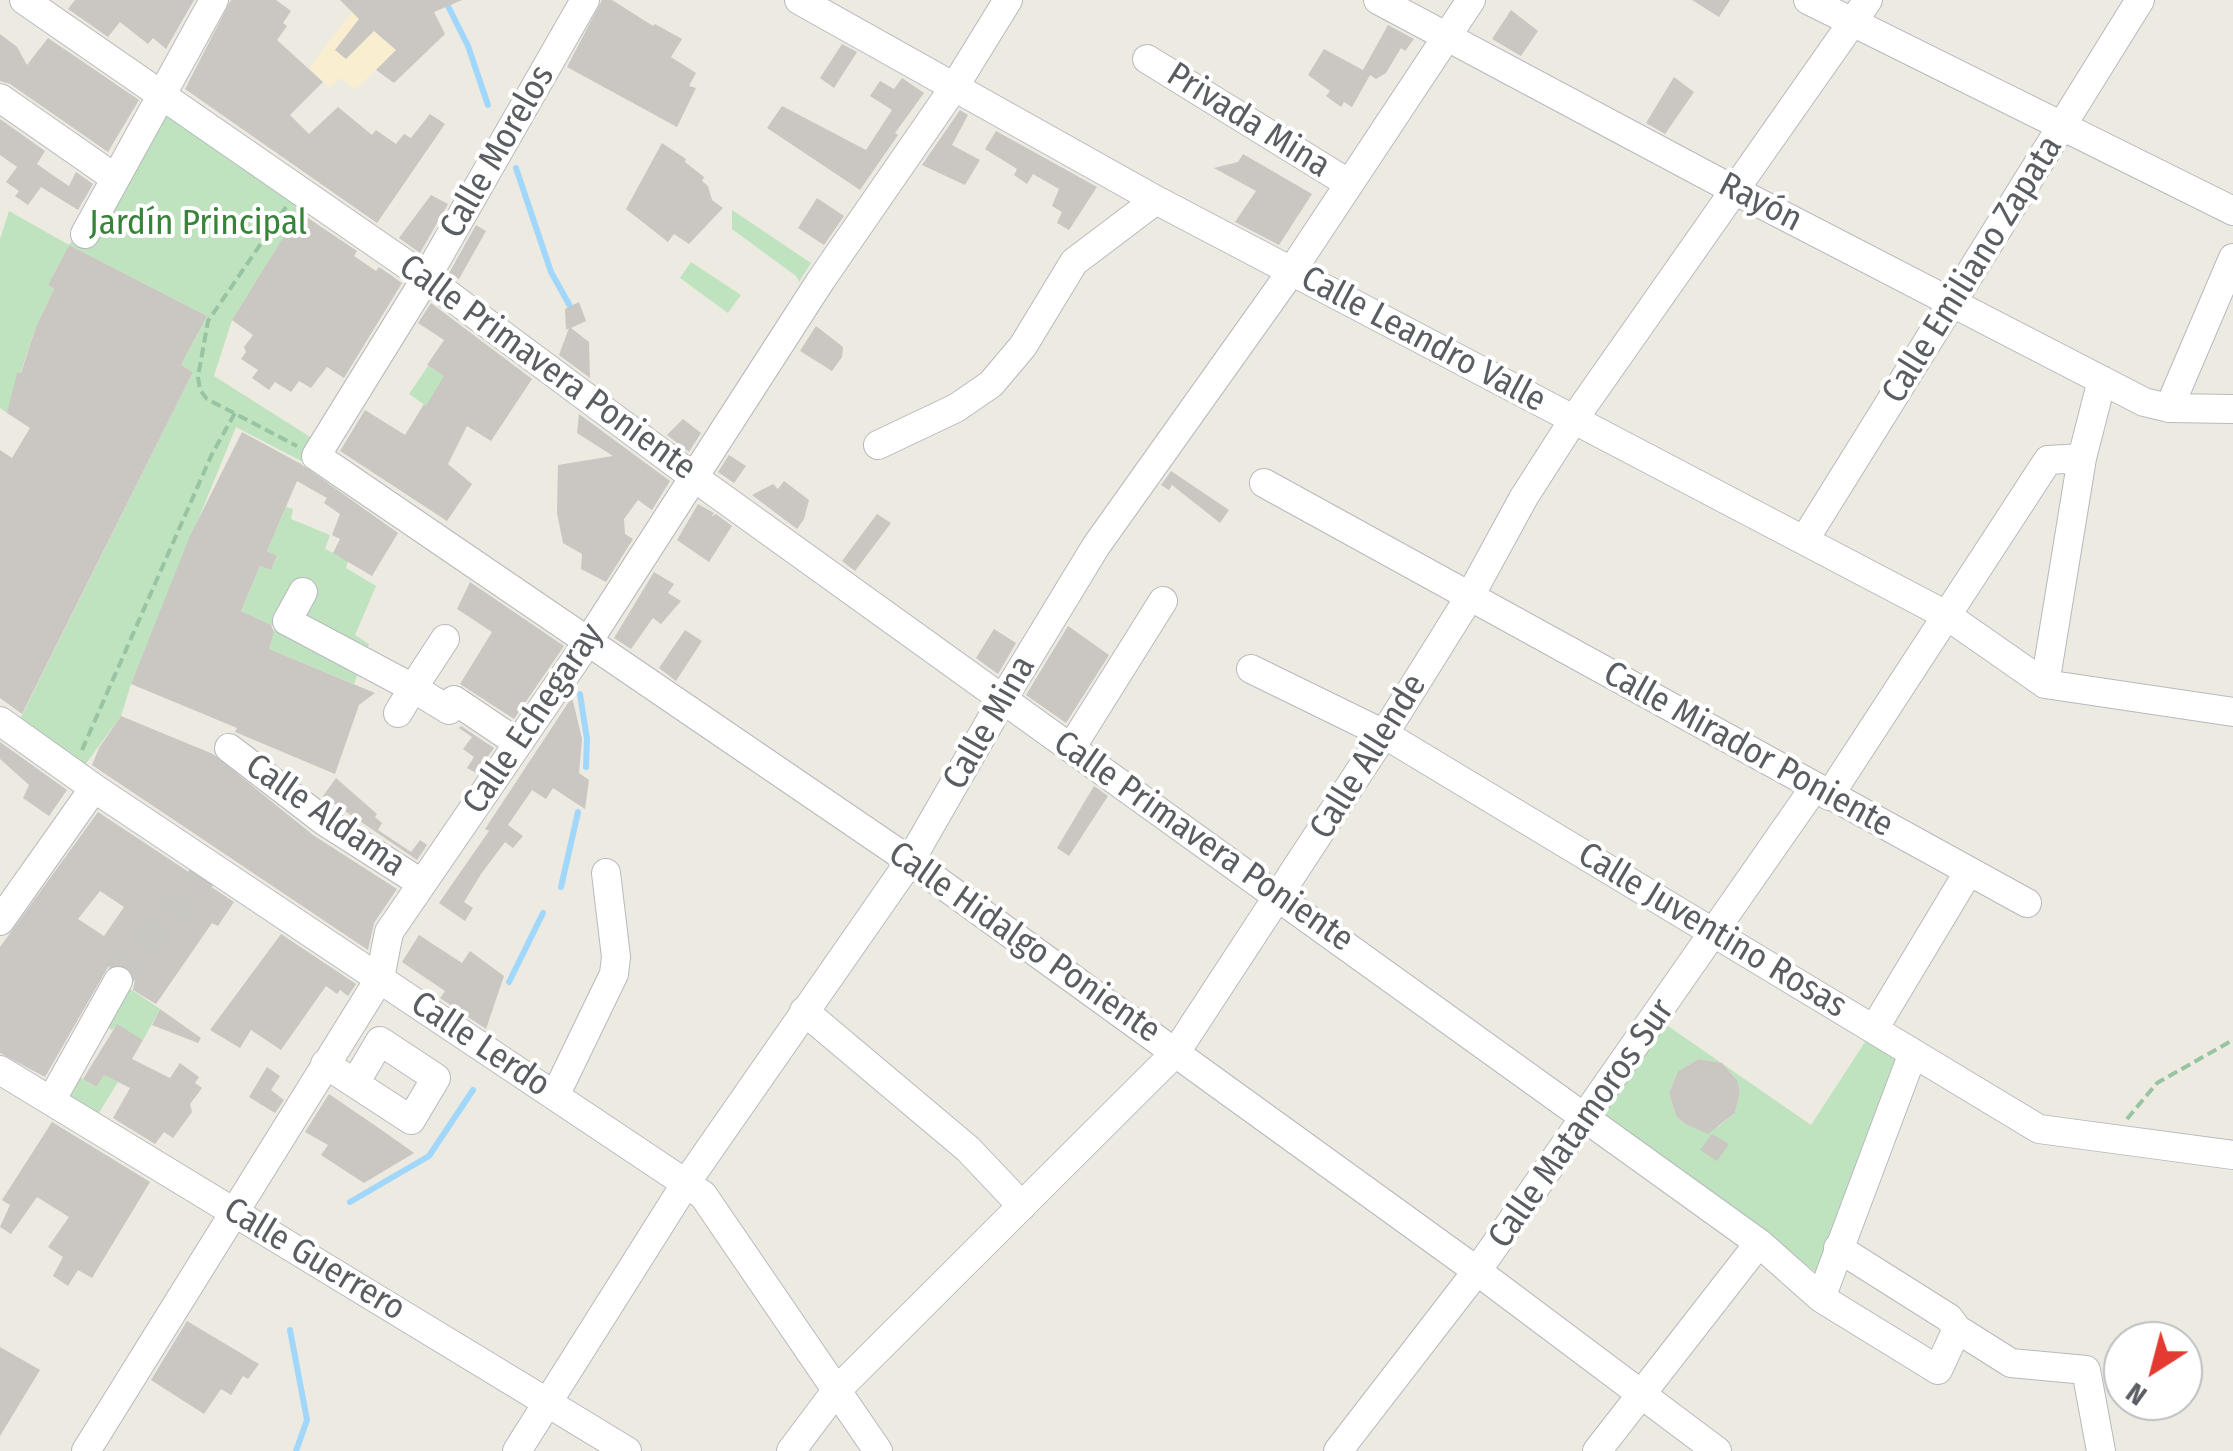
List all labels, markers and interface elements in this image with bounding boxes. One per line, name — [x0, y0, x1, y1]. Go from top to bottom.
street label: Privada Mina — [1159, 54, 1337, 188]
street label: Calle Morelos — [432, 58, 564, 246]
street label: Calle Emiliano Zapata — [1874, 129, 2072, 411]
street label: Rayón — [1711, 164, 1809, 242]
park label: Jardín Principal — [89, 203, 307, 245]
street label: Calle Primavera Poniente — [391, 246, 703, 490]
street label: Calle Leandro Valle — [1294, 258, 1552, 422]
street label: Calle Echegaray — [455, 616, 613, 822]
street label: Calle Mina — [935, 649, 1045, 797]
street label: Calle Mirador Poniente — [1596, 653, 1900, 847]
street label: Calle Allende — [1302, 667, 1436, 847]
street label: Calle Primavera Poniente — [1045, 723, 1361, 961]
street label: Calle Aldama — [237, 746, 413, 886]
street label: Calle Hidalgo Poniente — [880, 833, 1168, 1053]
street label: Calle Juventino Rosas — [1570, 834, 1854, 1028]
street label: Calle Lerdo — [403, 983, 557, 1107]
street label: Calle Matamoros Sur — [1480, 991, 1684, 1257]
street label: Calle Guerrero — [216, 1189, 412, 1331]
north arrow — [2103, 1321, 2203, 1421]
text: N — [2120, 1376, 2153, 1412]

